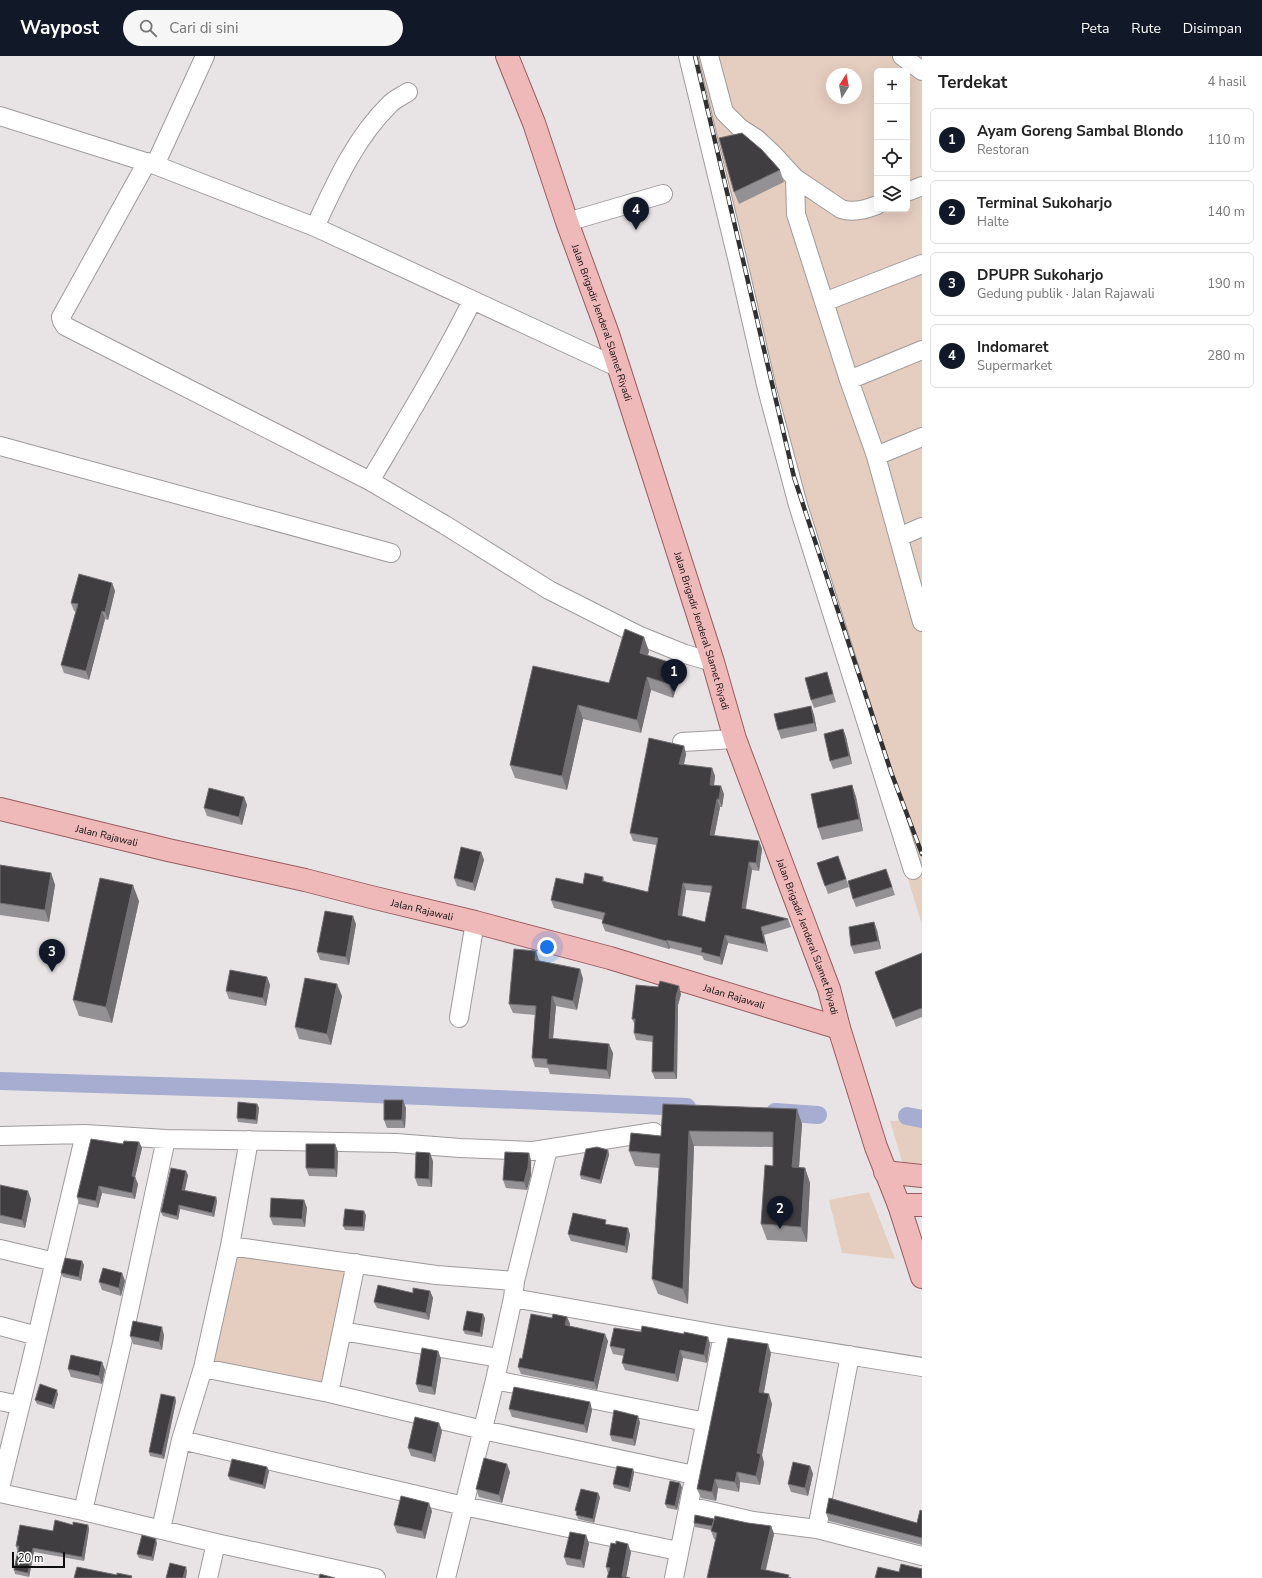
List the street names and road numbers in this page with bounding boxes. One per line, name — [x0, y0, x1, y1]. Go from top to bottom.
street label: Jalan Brigadir Jenderal Slamet Riyadi — [567, 241, 635, 403]
street label: Jalan Brigadir Jenderal Slamet Riyadi — [670, 549, 732, 712]
street label: Jalan Rajawali — [73, 821, 139, 850]
street label: Jalan Brigadir Jenderal Slamet Riyadi — [772, 856, 841, 1016]
street label: Jalan Rajawali — [388, 896, 455, 925]
street label: Jalan Rajawali — [701, 981, 766, 1013]

